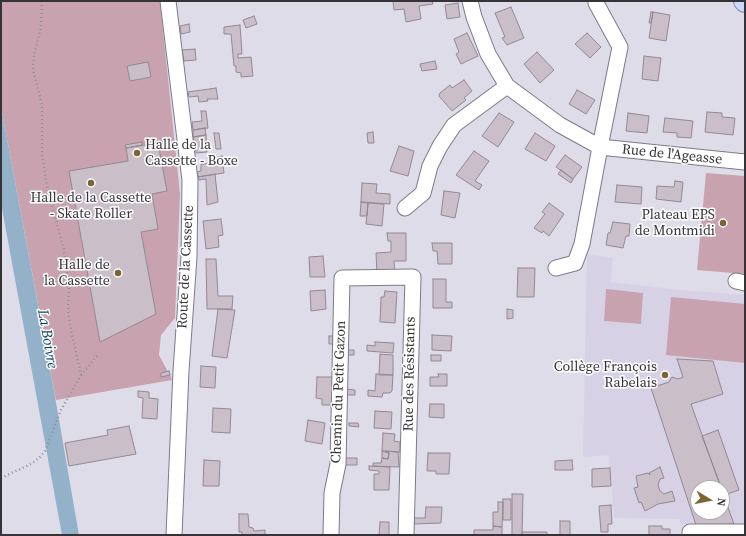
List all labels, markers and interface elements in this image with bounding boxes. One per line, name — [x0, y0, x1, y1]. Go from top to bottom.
place label: Halle de la Cassette - Boxe — [145, 137, 238, 170]
street label: Rue de l'Ageasse — [621, 141, 723, 169]
marker: Halle de la Cassette - Boxe — [132, 148, 142, 158]
marker: Halle de la Cassette - Skate Roller — [86, 178, 96, 188]
place label: Halle de la Cassette - Skate Roller — [30, 190, 152, 222]
street label: Route de la Cassette — [174, 205, 198, 329]
place label: Plateau EPS de Montmidi — [635, 207, 715, 240]
marker: Plateau EPS de Montmidi — [718, 218, 728, 228]
place label: Halle de la Cassette — [44, 257, 110, 290]
marker: Halle de la Cassette — [113, 268, 123, 278]
water label: La Boivre — [33, 308, 61, 370]
street label: Rue des Résistants — [401, 316, 419, 432]
street label: Chemin du Petit Gazon — [328, 320, 350, 464]
place label: Collège François Rabelais — [554, 359, 657, 392]
marker: Collège François Rabelais — [660, 370, 670, 380]
north arrow — [690, 480, 730, 520]
text: N — [713, 497, 729, 507]

